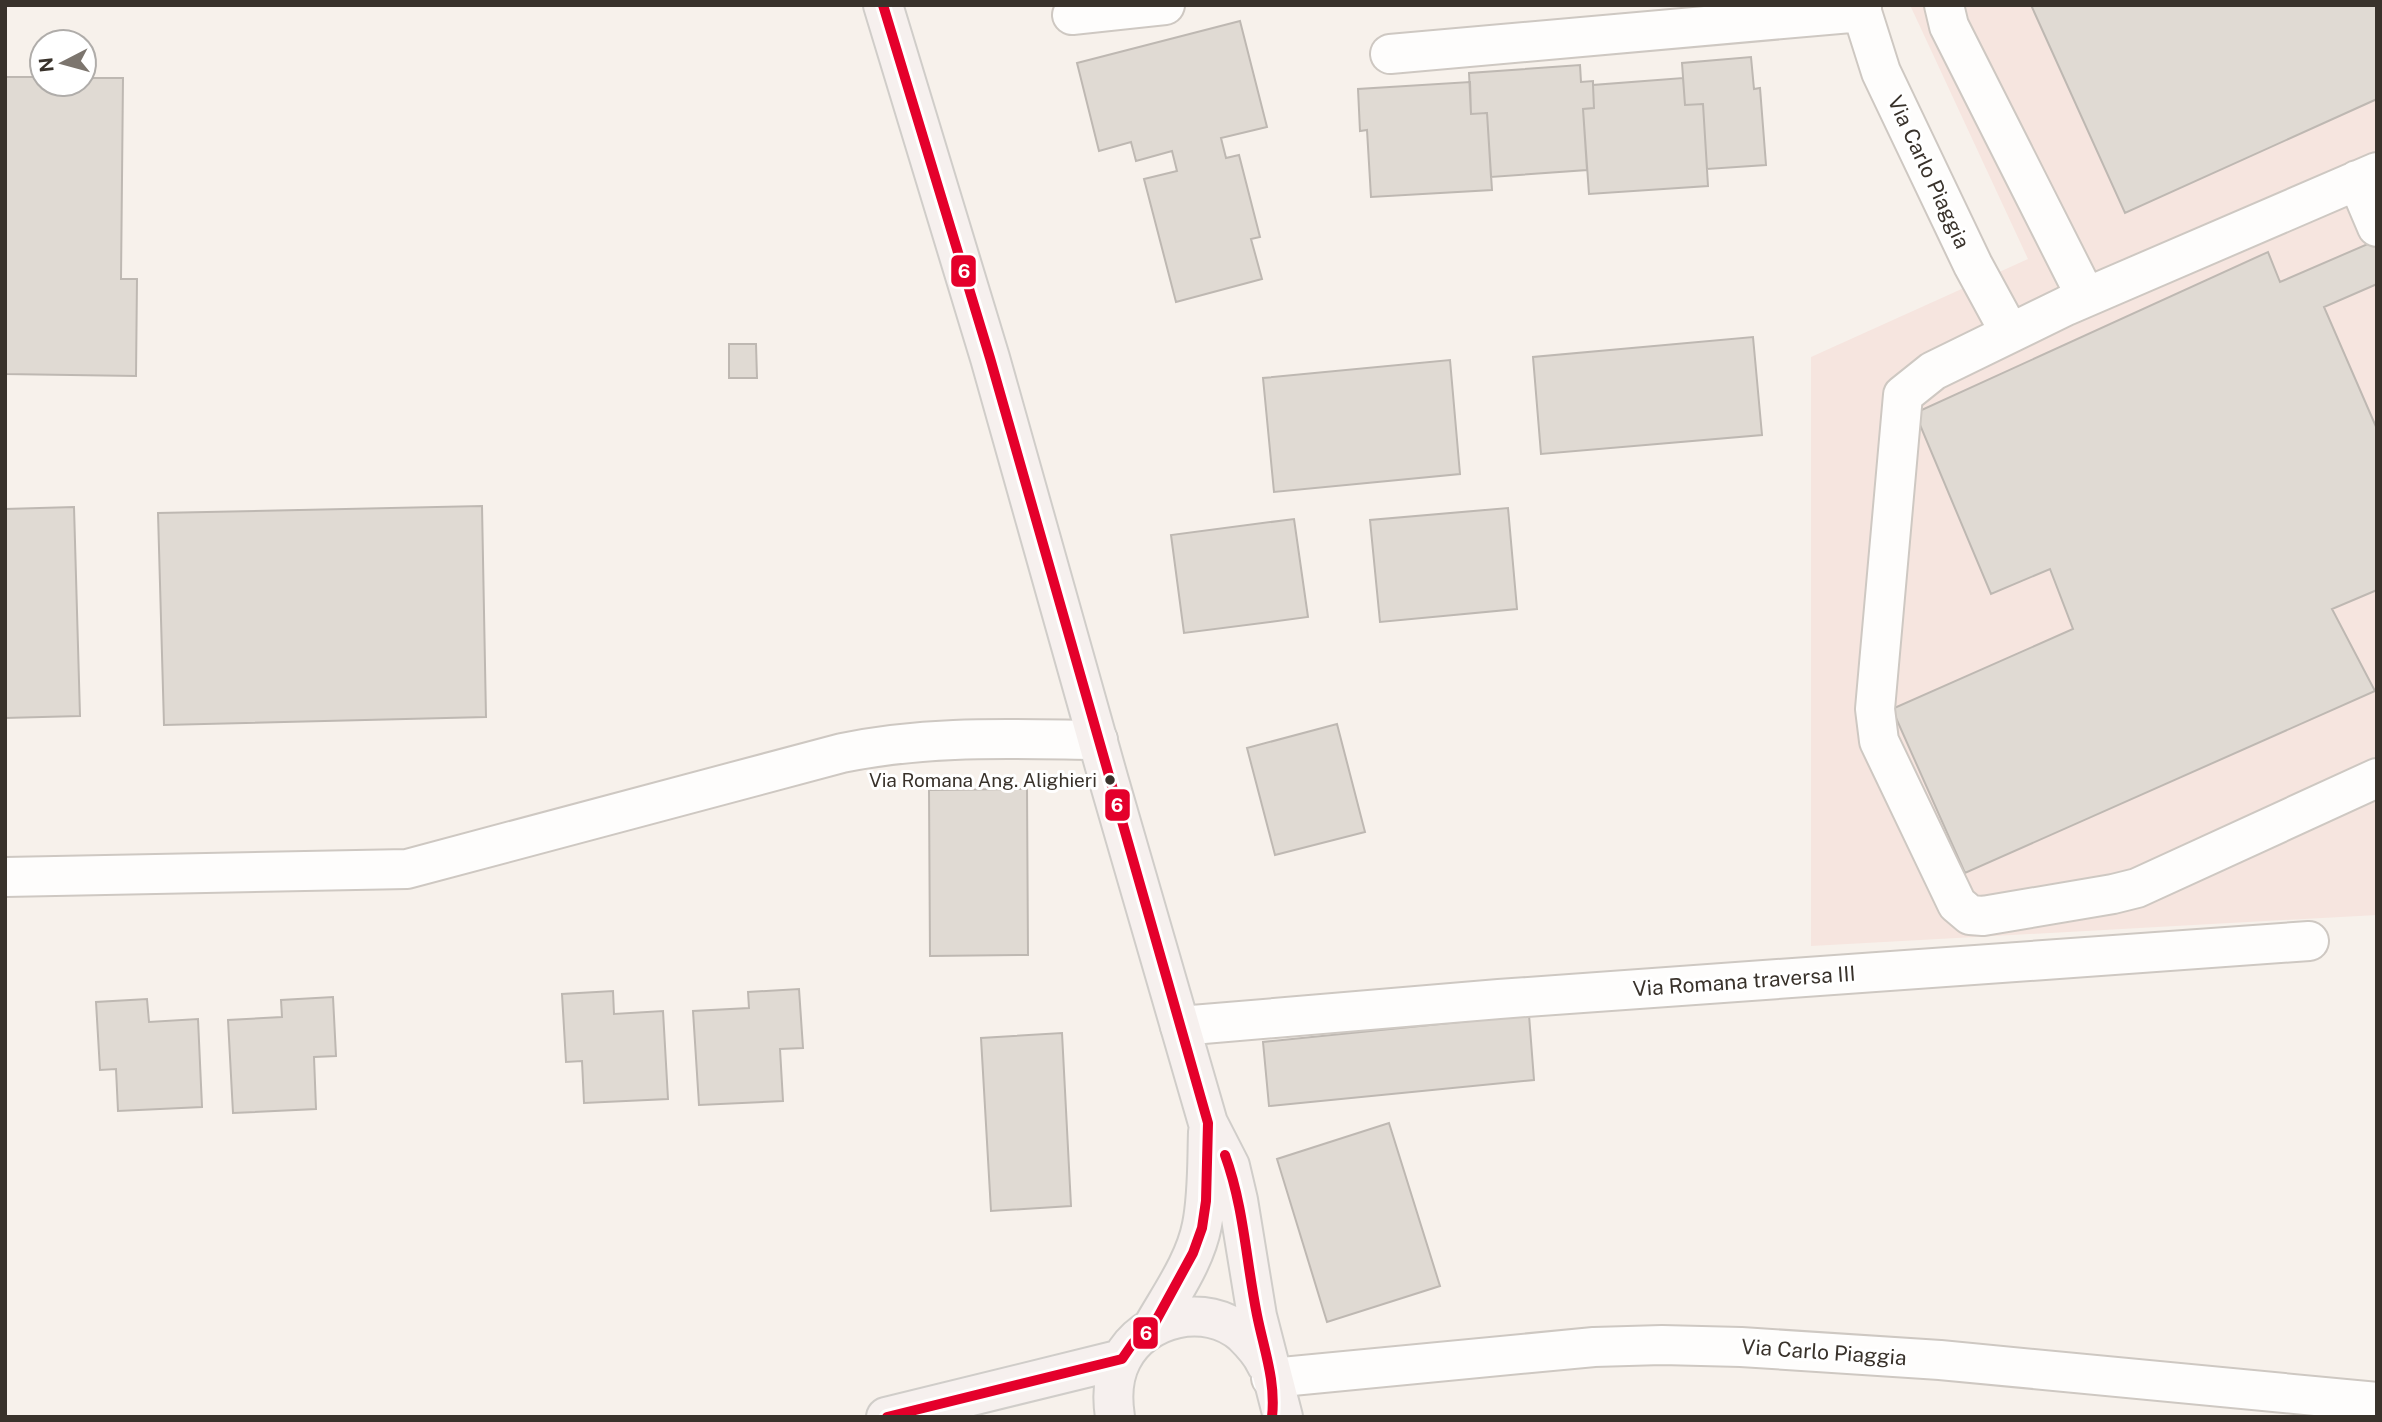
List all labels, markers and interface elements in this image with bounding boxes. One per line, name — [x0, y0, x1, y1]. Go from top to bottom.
north arrow — [28, 28, 98, 98]
text: N — [34, 56, 58, 73]
street label: Via Carlo Piaggia — [1883, 92, 1975, 252]
line badge: 6 — [950, 254, 977, 288]
text: 6 — [958, 260, 970, 282]
place label: Via Romana Ang. Alighieri — [869, 769, 1097, 791]
marker: Via Romana Ang. Alighieri — [1103, 773, 1117, 787]
line badge: 6 — [1104, 788, 1131, 822]
text: 6 — [1111, 794, 1123, 816]
street label: Via Romana traversa III — [1632, 961, 1856, 1001]
line badge: 6 — [1132, 1316, 1159, 1350]
text: 6 — [1140, 1322, 1152, 1344]
street label: Via Carlo Piaggia — [1740, 1334, 1908, 1370]

